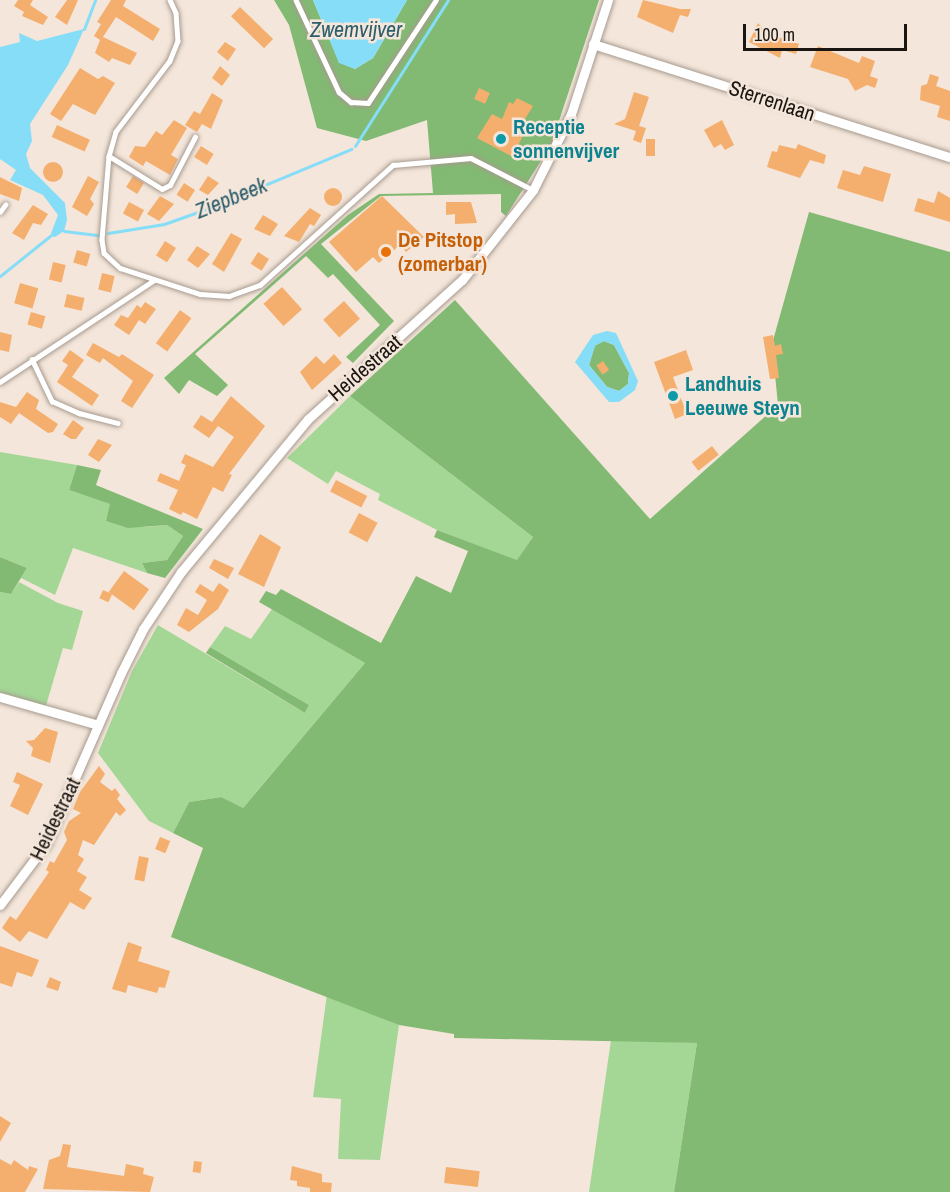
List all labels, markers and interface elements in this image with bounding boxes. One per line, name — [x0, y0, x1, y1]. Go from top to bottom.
scale bar — [746, 12, 910, 50]
water label: Zwemvijver — [310, 17, 402, 43]
text: 100 m — [754, 22, 795, 47]
street label: Sterrenlaan — [726, 75, 818, 127]
place label: Receptie sonnenvijver — [513, 114, 619, 164]
marker: Receptie sonnenvijver — [494, 132, 508, 146]
water label: Ziepbeek — [191, 172, 271, 224]
place label: De Pitstop (zomerbar) — [398, 227, 487, 277]
marker: De Pitstop (zomerbar) — [379, 245, 393, 259]
street label: Heidestraat — [323, 329, 407, 407]
place label: Landhuis Leeuwe Steyn — [685, 371, 800, 421]
marker: Landhuis Leeuwe Steyn — [666, 389, 680, 403]
street label: Heidestraat — [24, 773, 86, 865]

